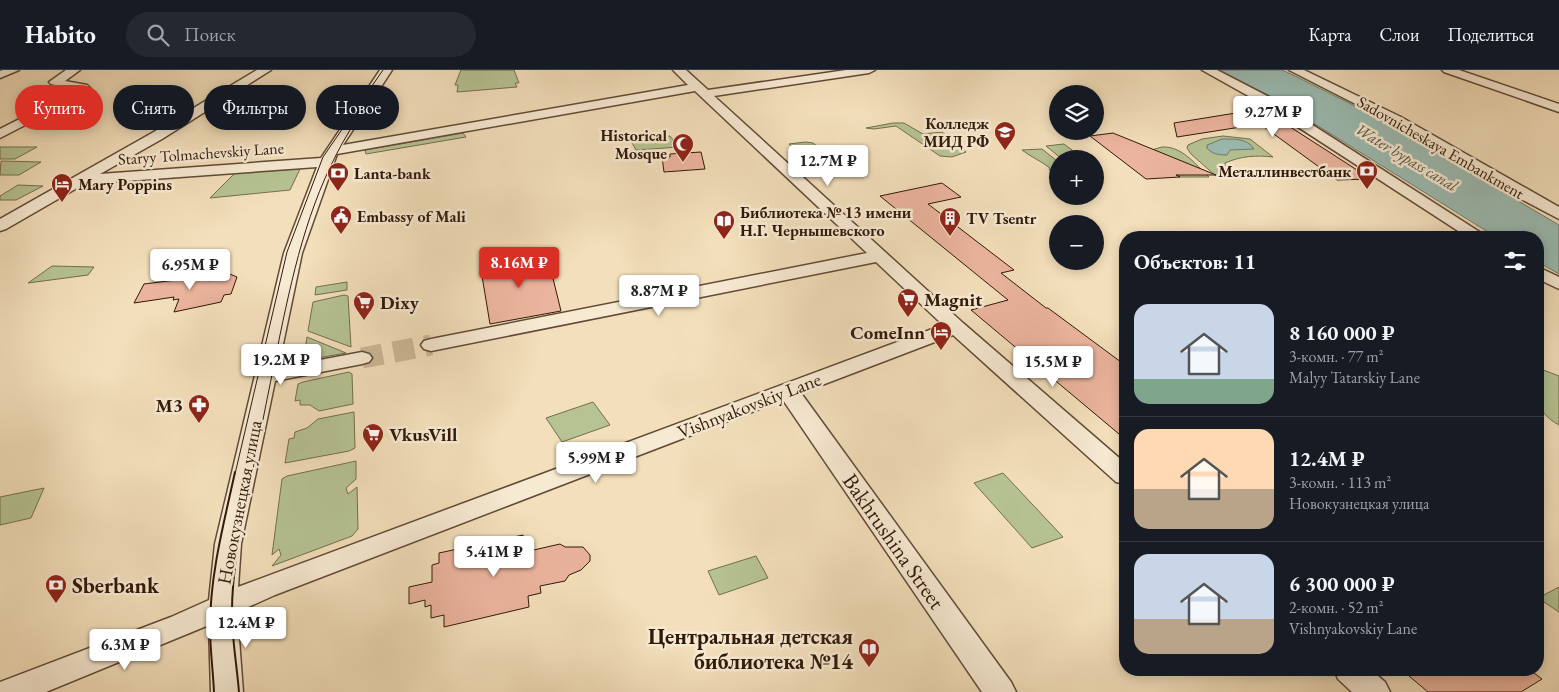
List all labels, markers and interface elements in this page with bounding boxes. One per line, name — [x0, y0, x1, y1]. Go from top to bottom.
search box — [126, 12, 476, 57]
text: Habito — [25, 19, 96, 50]
icon: search — [144, 21, 172, 49]
text: Поиск — [184, 22, 236, 47]
text: Карта — [1309, 23, 1352, 46]
text: Слои — [1380, 23, 1419, 46]
text: Поделиться — [1447, 23, 1534, 46]
chip: Купить — [15, 85, 103, 130]
chip: Снять — [113, 85, 194, 130]
chip: Фильтры — [204, 85, 306, 130]
chip: Новое — [316, 85, 399, 130]
map controls — [1049, 85, 1104, 270]
button: layers — [1049, 85, 1104, 140]
street label: Sadovnicheskaya Embankment — [1354, 91, 1528, 204]
pin: 9.27M ₽ — [1227, 96, 1319, 138]
text: 9.27M ₽ — [1244, 101, 1302, 122]
place label: Колледж МИД РФ — [923, 113, 989, 152]
water label: Water bypass canal — [1352, 119, 1462, 196]
school or university icon: Колледж МИД РФ — [993, 120, 1017, 151]
place label: Historical Mosque — [600, 125, 667, 164]
mosque icon: Historical Mosque — [671, 132, 695, 163]
street label: Staryy Tolmachevskiy Lane — [117, 137, 285, 170]
pin: 12.7M ₽ — [782, 144, 874, 187]
text: 12.7M ₽ — [799, 150, 857, 171]
button: + — [1049, 150, 1104, 205]
bank icon: Металлинвестбанк — [1355, 159, 1379, 190]
bank icon: Lanta-bank — [326, 161, 350, 192]
place label: Металлинвестбанк — [1218, 161, 1351, 182]
place label: Lanta-bank — [354, 163, 431, 184]
hotel icon: Mary Poppins — [50, 172, 74, 203]
place label: Mary Poppins — [78, 174, 172, 195]
place label: Библиотека № 13 имени Н.Г. Чернышевского — [740, 202, 912, 241]
public building icon: Embassy of Mali — [329, 204, 353, 235]
place label: Embassy of Mali — [357, 206, 466, 227]
building icon: TV Tsentr — [938, 206, 962, 237]
place label: TV Tsentr — [966, 208, 1037, 229]
library icon: Библиотека № 13 имени Н.Г. Чернышевского — [712, 209, 736, 240]
button: − — [1049, 215, 1104, 270]
pin: 8.16M ₽ — [473, 246, 565, 289]
icon: filters — [1501, 247, 1529, 275]
pin: 6.95M ₽ — [144, 248, 236, 291]
text: Объектов: 11 — [1134, 248, 1256, 275]
text: 8.16M ₽ — [490, 252, 548, 273]
text: 6.95M ₽ — [161, 254, 219, 275]
pin: 8.87M ₽ — [613, 274, 705, 317]
text: 8.87M ₽ — [630, 280, 688, 301]
supermarket icon: Magnit — [896, 287, 920, 318]
place label: Magnit — [924, 287, 982, 312]
supermarket icon: Dixy — [352, 290, 376, 321]
place label: Dixy — [380, 290, 420, 315]
text: 8 160 000 ₽ — [1289, 319, 1395, 346]
place label: ComeInn — [850, 320, 925, 345]
hotel icon: ComeInn — [929, 320, 953, 351]
icon: home — [1174, 324, 1234, 384]
pin: 19.2M ₽ — [235, 344, 327, 386]
pin: 15.5M ₽ — [1007, 346, 1099, 388]
text: 3-комн. · 77 m² — [1289, 346, 1384, 367]
text: 19.2M ₽ — [252, 349, 310, 370]
text: 15.5M ₽ — [1024, 351, 1082, 372]
street label: Vishnyakovskiy Lane — [674, 367, 825, 444]
text: Malyy Tatarskiy Lane — [1289, 367, 1420, 388]
place label: М3 — [156, 393, 183, 418]
pharmacy icon: М3 — [187, 393, 211, 424]
street label: Новокузнецкая улица — [211, 417, 268, 586]
supermarket icon: VkusVill — [361, 422, 385, 453]
place label: VkusVill — [389, 422, 458, 447]
pin: 5.99M ₽ — [550, 442, 642, 484]
text: 12.4M ₽ — [1289, 445, 1365, 472]
text: 5.99M ₽ — [567, 447, 625, 468]
icon: home — [1174, 449, 1234, 509]
street label: Bakhrushina Street — [836, 468, 951, 615]
text: 3-комн. · 113 m² — [1289, 472, 1391, 493]
text: Новокузнецкая улица — [1289, 493, 1429, 514]
pin: 5.41M ₽ — [448, 536, 540, 578]
text: 5.41M ₽ — [465, 541, 523, 562]
text: 6 300 000 ₽ — [1289, 570, 1395, 597]
place label: Sberbank — [72, 571, 160, 600]
bank icon: Sberbank — [44, 573, 68, 604]
icon: home — [1174, 574, 1234, 634]
text: 2-комн. · 52 m² — [1289, 597, 1384, 618]
pin: 12.4M ₽ — [200, 606, 292, 649]
text: 12.4M ₽ — [217, 612, 275, 633]
text: Vishnyakovskiy Lane — [1289, 618, 1417, 639]
place label: Центральная детская библиотека №14 — [648, 622, 853, 676]
pin: 6.3M ₽ — [84, 628, 166, 671]
text: 6.3M ₽ — [100, 634, 150, 655]
library icon: Центральная детская библиотека №14 — [857, 637, 881, 668]

